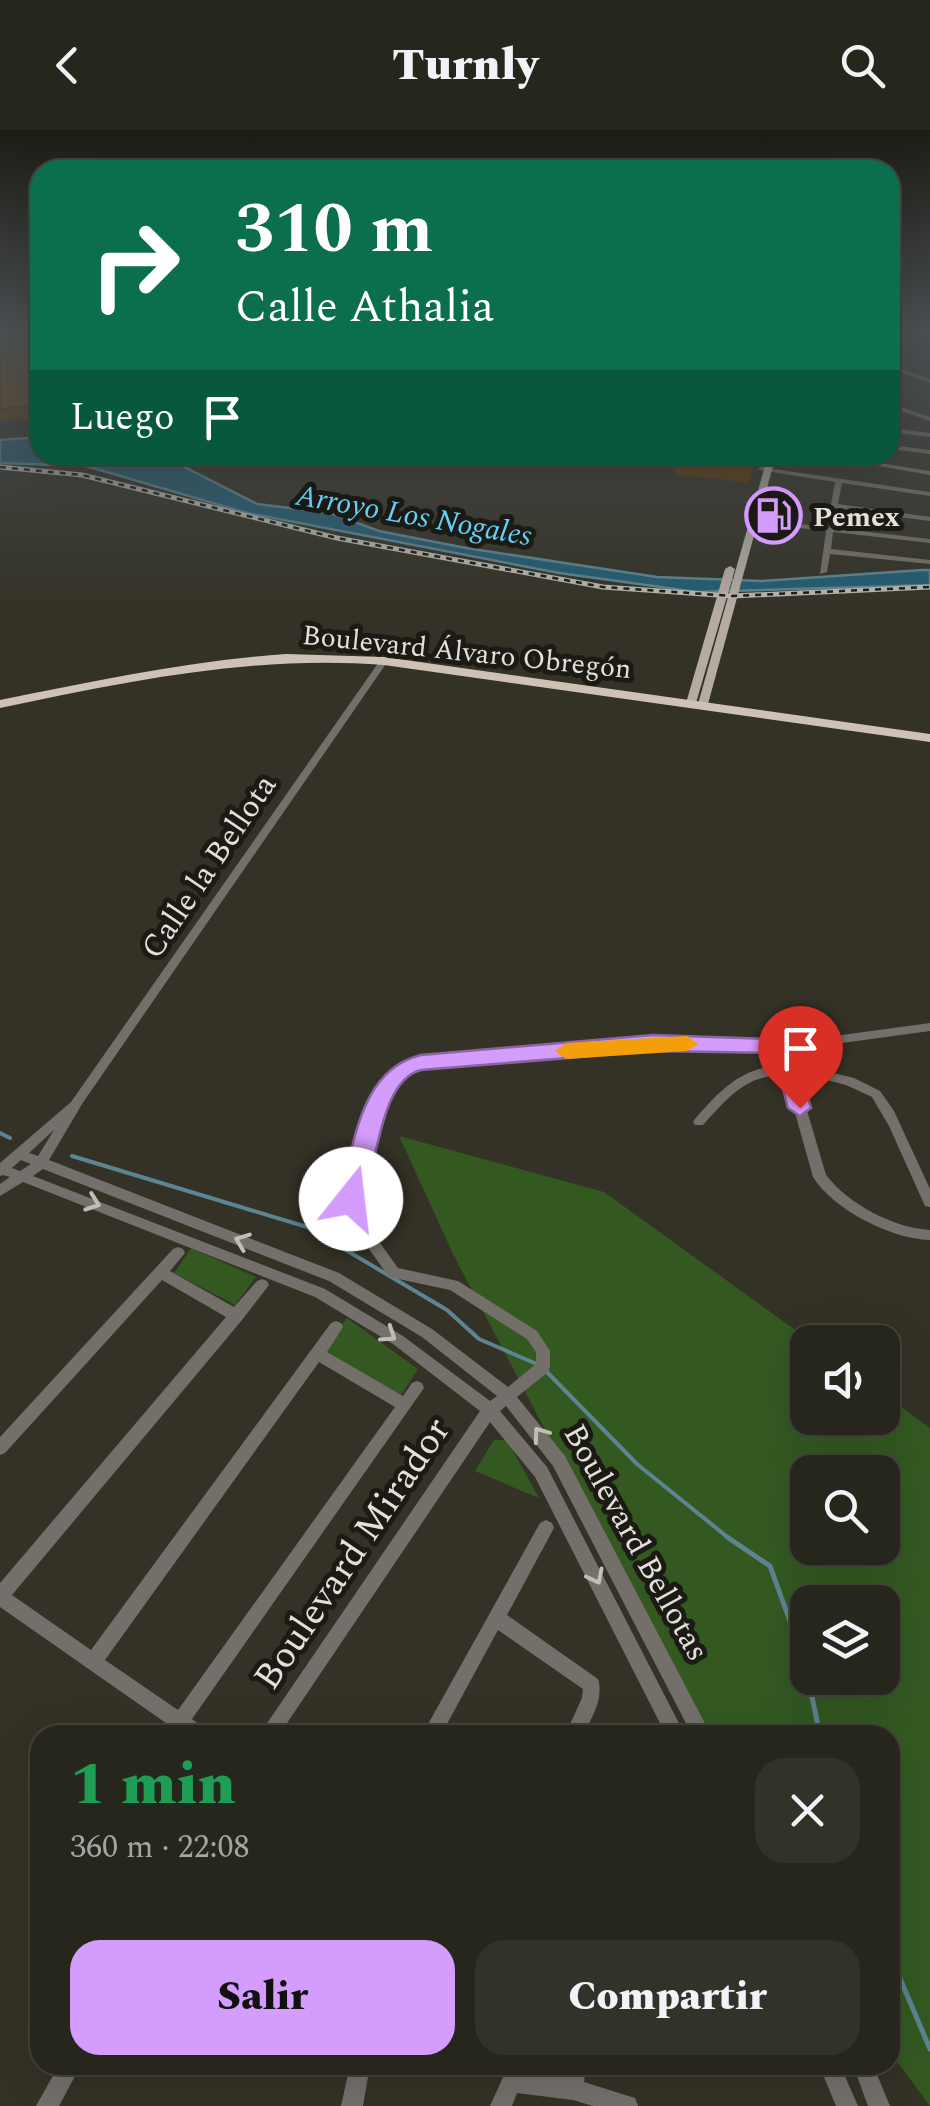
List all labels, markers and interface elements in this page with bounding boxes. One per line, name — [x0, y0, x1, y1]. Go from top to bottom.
text: Turnly — [392, 31, 538, 100]
icon: back — [40, 38, 95, 93]
icon: search — [835, 38, 890, 93]
text: 310 m — [235, 177, 433, 283]
icon: right — [70, 200, 200, 330]
text: Calle Athalia — [235, 273, 494, 342]
text: Luego — [70, 389, 175, 447]
icon: arrive — [195, 390, 250, 445]
water label: Arroyo Los Nogales — [291, 472, 536, 559]
fuel station icon: Pemex — [744, 486, 804, 546]
place label: Pemex — [813, 496, 900, 539]
street label: Boulevard Álvaro Obregón — [300, 614, 634, 691]
street label: Calle la Bellota — [129, 764, 290, 969]
pin — [758, 1006, 843, 1109]
icon: arrive — [773, 1021, 828, 1076]
position arrow — [299, 1147, 403, 1251]
one-way arrow — [84, 1191, 101, 1212]
one-way arrow — [234, 1232, 251, 1253]
one-way arrow — [378, 1323, 397, 1341]
map controls — [790, 1325, 900, 1695]
button: sound — [790, 1325, 900, 1435]
street label: Boulevard Mirador — [240, 1406, 466, 1702]
street label: Boulevard Bellotas — [550, 1415, 721, 1670]
one-way arrow — [534, 1427, 552, 1445]
button: search — [790, 1455, 900, 1565]
one-way arrow — [584, 1567, 603, 1585]
button: layers — [790, 1585, 900, 1695]
text: 1 min — [70, 1739, 236, 1831]
button: close — [755, 1758, 860, 1863]
text: 360 m · 22:08 — [70, 1823, 250, 1872]
button: Salir — [70, 1940, 455, 2055]
button: Compartir — [475, 1940, 860, 2055]

